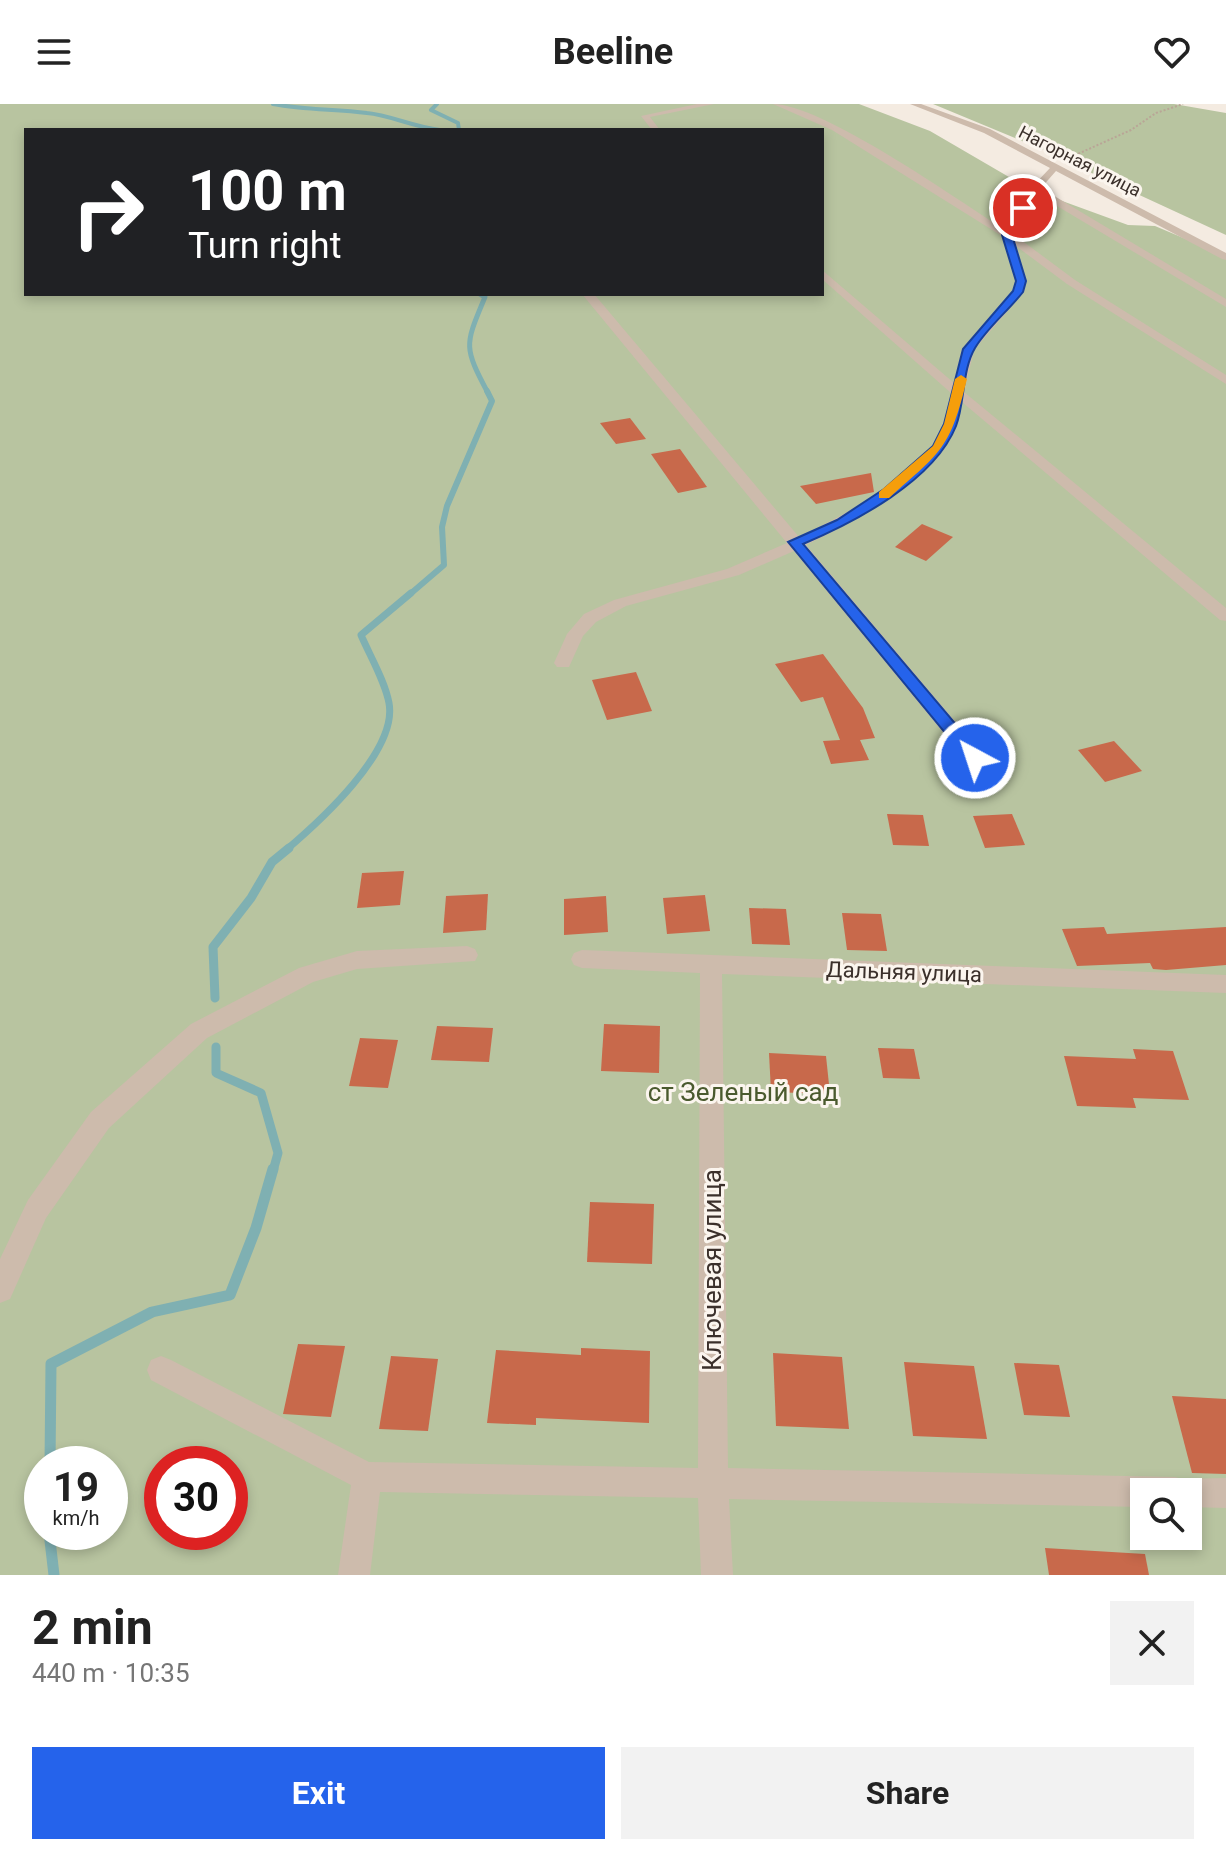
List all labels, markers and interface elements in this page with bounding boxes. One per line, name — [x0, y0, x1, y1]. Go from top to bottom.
icon: menu — [32, 30, 76, 74]
icon: heart — [1150, 30, 1194, 74]
text: Beeline — [553, 31, 673, 73]
street label: Нагорная улица — [1015, 121, 1145, 201]
text: 100 m — [188, 158, 347, 224]
icon: right — [56, 160, 160, 264]
pin — [989, 174, 1057, 242]
icon: arrive — [1001, 186, 1045, 230]
text: Turn right — [188, 225, 341, 267]
position arrow — [933, 716, 1017, 800]
street label: Дальняя улица — [826, 957, 982, 987]
park label: ст Зеленый сад — [648, 1077, 838, 1107]
street label: Ключевая улица — [697, 1169, 727, 1371]
speed limit sign: 30 — [144, 1446, 248, 1550]
text: 19 — [53, 1464, 99, 1511]
map controls — [1130, 1478, 1202, 1550]
button: search — [1130, 1478, 1202, 1550]
text: km/h — [53, 1506, 99, 1530]
text: 2 min — [32, 1599, 153, 1656]
button: close — [1110, 1601, 1194, 1685]
text: 440 m · 10:35 — [32, 1658, 190, 1688]
button: Exit — [32, 1747, 605, 1839]
button: Share — [621, 1747, 1194, 1839]

